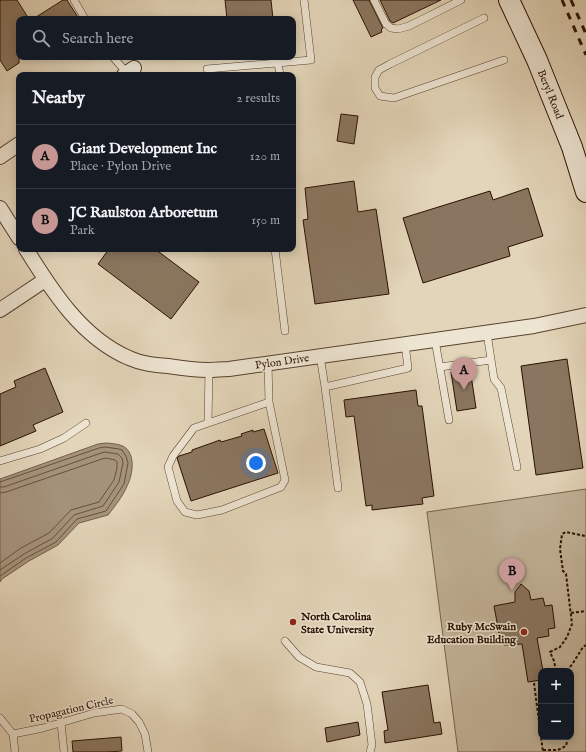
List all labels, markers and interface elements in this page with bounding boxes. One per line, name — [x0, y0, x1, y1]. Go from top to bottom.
search box — [16, 16, 296, 60]
icon: search — [30, 27, 52, 49]
text: Search here — [62, 29, 133, 48]
street label: Beryl Road — [534, 68, 566, 121]
text: Nearby — [32, 88, 85, 109]
text: 2 results — [236, 90, 280, 107]
text: Giant Development Inc — [70, 139, 217, 158]
text: A — [41, 148, 49, 165]
text: 120 m — [250, 148, 280, 165]
text: Place · Pylon Drive — [70, 158, 171, 175]
text: JC Raulston Arboretum — [70, 203, 218, 222]
text: B — [41, 212, 49, 229]
text: 150 m — [251, 212, 280, 229]
text: Park — [70, 222, 95, 239]
street label: Pylon Drive — [254, 351, 310, 373]
pin: A — [451, 357, 477, 390]
your location — [246, 453, 266, 473]
pin: B — [499, 558, 525, 591]
place label: North Carolina State University — [300, 610, 375, 637]
marker: North Carolina State University — [288, 617, 298, 627]
place label: Ruby McSwain Education Building — [427, 620, 517, 647]
marker: Ruby McSwain Education Building — [519, 627, 529, 637]
map controls — [538, 668, 574, 740]
button: + — [538, 668, 574, 704]
street label: Propagation Circle — [28, 693, 115, 726]
button: − — [538, 704, 574, 740]

